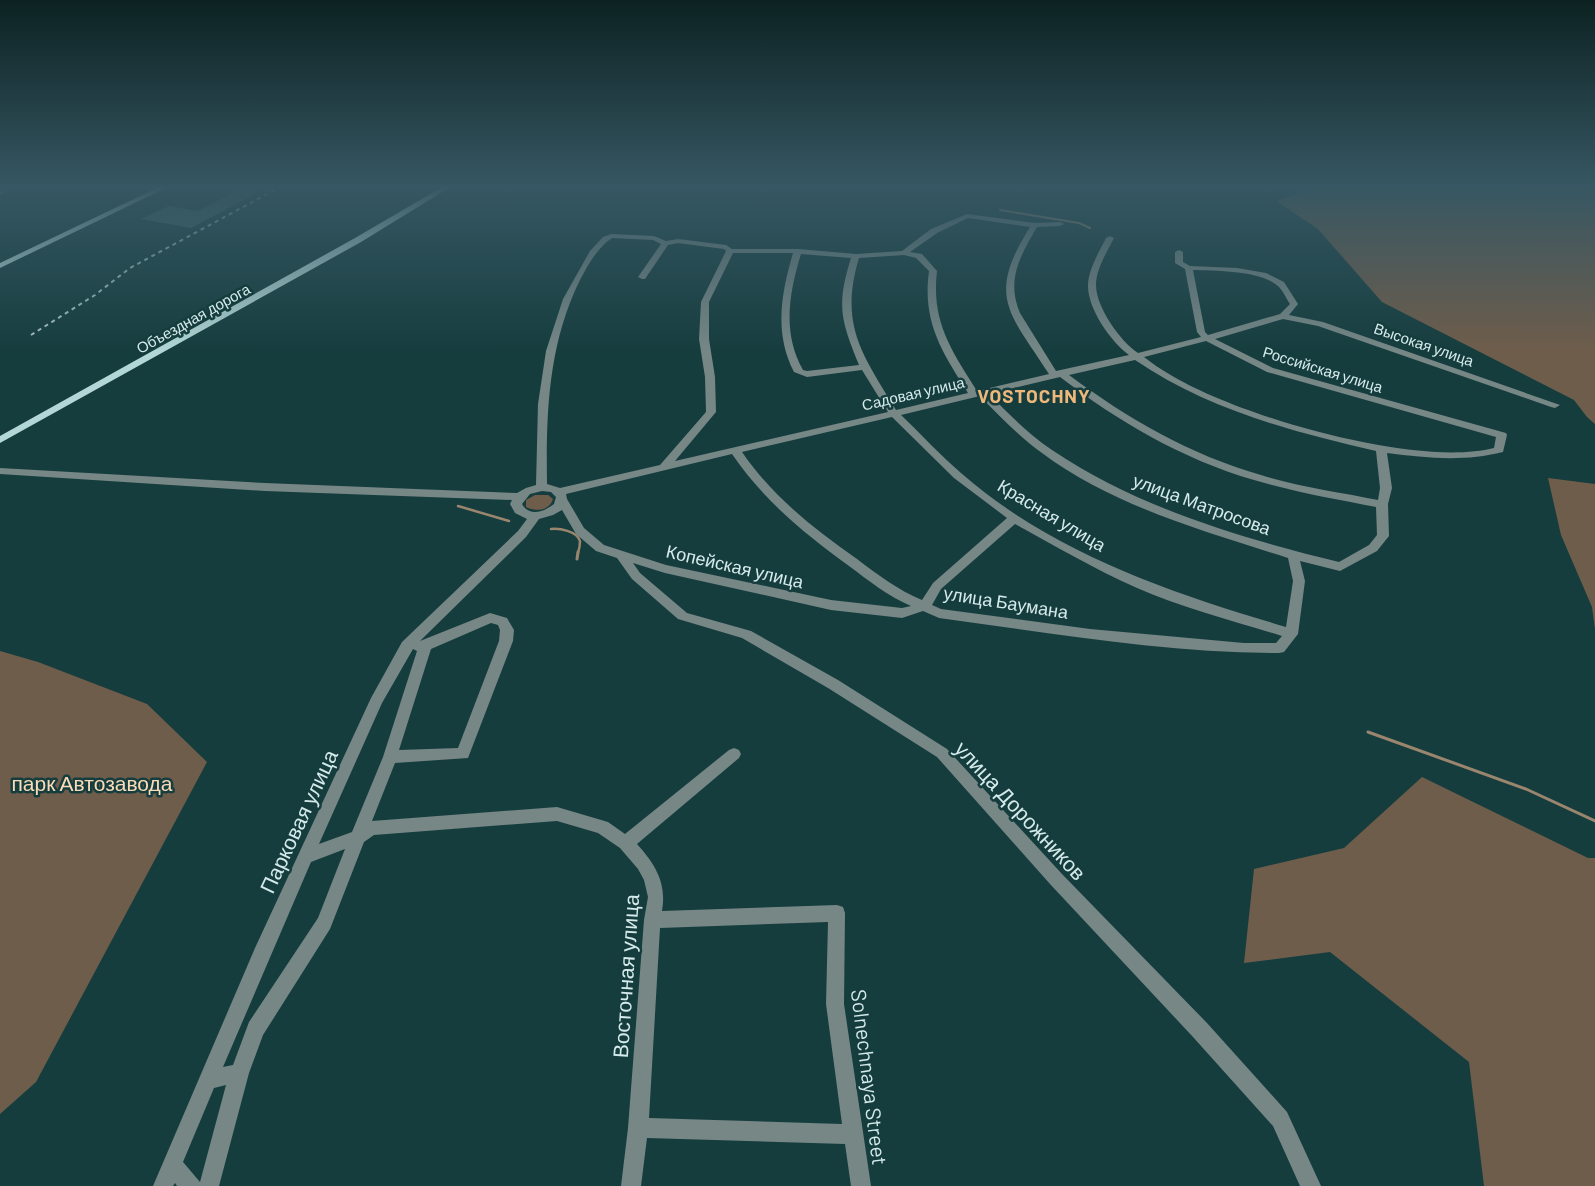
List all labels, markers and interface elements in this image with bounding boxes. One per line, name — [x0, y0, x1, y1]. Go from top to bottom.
street label: Объездная дорога — [133, 279, 254, 357]
street label: Высокая улица — [1372, 318, 1477, 370]
street label: Российская улица — [1261, 342, 1386, 396]
street label: Садовая улица — [860, 372, 967, 414]
district label: VOSTOCHNY — [977, 384, 1091, 407]
street label: улица Матросова — [1130, 469, 1275, 539]
street label: Красная улица — [994, 474, 1111, 556]
street label: Копейская улица — [664, 539, 807, 593]
street label: улица Баумана — [942, 581, 1071, 623]
street label: улица Дорожников — [950, 735, 1092, 885]
street label: Парковая улица — [254, 745, 342, 897]
park label: парк Автозавода — [11, 770, 173, 795]
street label: Восточная улица — [607, 893, 643, 1059]
street label: Solnechnaya Street — [847, 988, 893, 1166]

